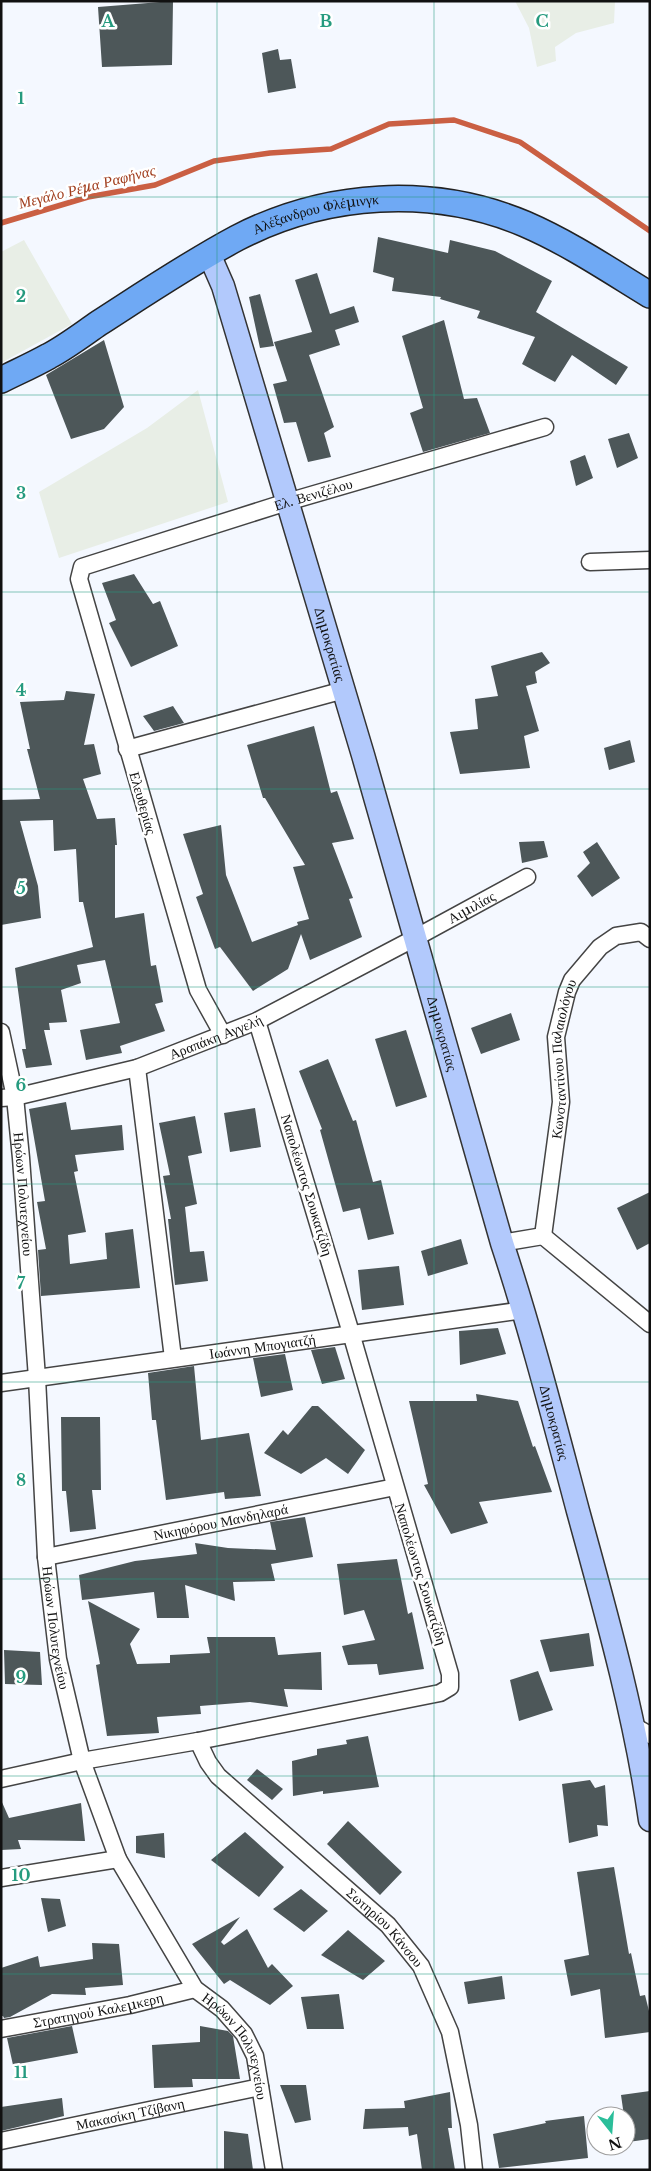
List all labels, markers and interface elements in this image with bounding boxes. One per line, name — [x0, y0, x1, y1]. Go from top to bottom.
text: A — [101, 11, 116, 31]
text: B — [320, 11, 333, 31]
text: C — [535, 11, 549, 31]
text: 1 — [18, 88, 25, 108]
water label: Μεγάλο Ρέμα Ραφήνας — [16, 160, 158, 213]
street label: Αλέξανδρου Φλέμινγκ — [250, 190, 380, 238]
text: 2 — [16, 286, 26, 306]
street label: Ελ. Βενιζέλου — [272, 474, 355, 515]
text: 3 — [16, 483, 26, 503]
street label: Δημοκρατίας — [310, 605, 350, 684]
text: 4 — [16, 680, 26, 700]
street label: Ελευθερίας — [125, 770, 161, 837]
text: 5 — [16, 878, 26, 898]
street label: Αιμιλίας — [445, 887, 499, 927]
street label: Κωνσταντίνου Παλαιολόγου — [547, 976, 580, 1140]
street label: Δημοκρατίας — [423, 994, 462, 1074]
street label: Αραπάκη Αγγελή — [167, 1011, 266, 1064]
text: 6 — [16, 1075, 27, 1095]
street label: Ναπολέωντος Σουκατζίδη — [277, 1112, 337, 1258]
street label: Ηρώων Πολυτεχνείου — [10, 1131, 37, 1257]
text: 7 — [17, 1273, 26, 1293]
street label: Ιωάννη Μπογιατζή — [208, 1330, 317, 1363]
street label: Δημοκρατίας — [536, 1383, 573, 1463]
text: 8 — [16, 1470, 26, 1490]
street label: Νικηφόρου Μανδηλαρά — [152, 1500, 290, 1544]
street label: Ναπολέωντος Σουκατζίδη — [391, 1501, 451, 1647]
street label: Ηρώων Πολυτεχνείου — [38, 1565, 74, 1691]
text: 9 — [16, 1667, 27, 1687]
text: 10 — [11, 1865, 31, 1885]
street label: Σωτηρίου Κάνσου — [343, 1884, 427, 1971]
street label: Στρατηγού Καλεμκερη — [32, 1988, 165, 2032]
street label: Ηρώων Πολυτεχνείου — [199, 1988, 271, 2101]
text: 11 — [14, 2062, 28, 2082]
street label: Μακασίκη Τζίβανη — [74, 2094, 186, 2134]
north arrow — [586, 2106, 636, 2156]
text: N — [606, 2133, 624, 2154]

